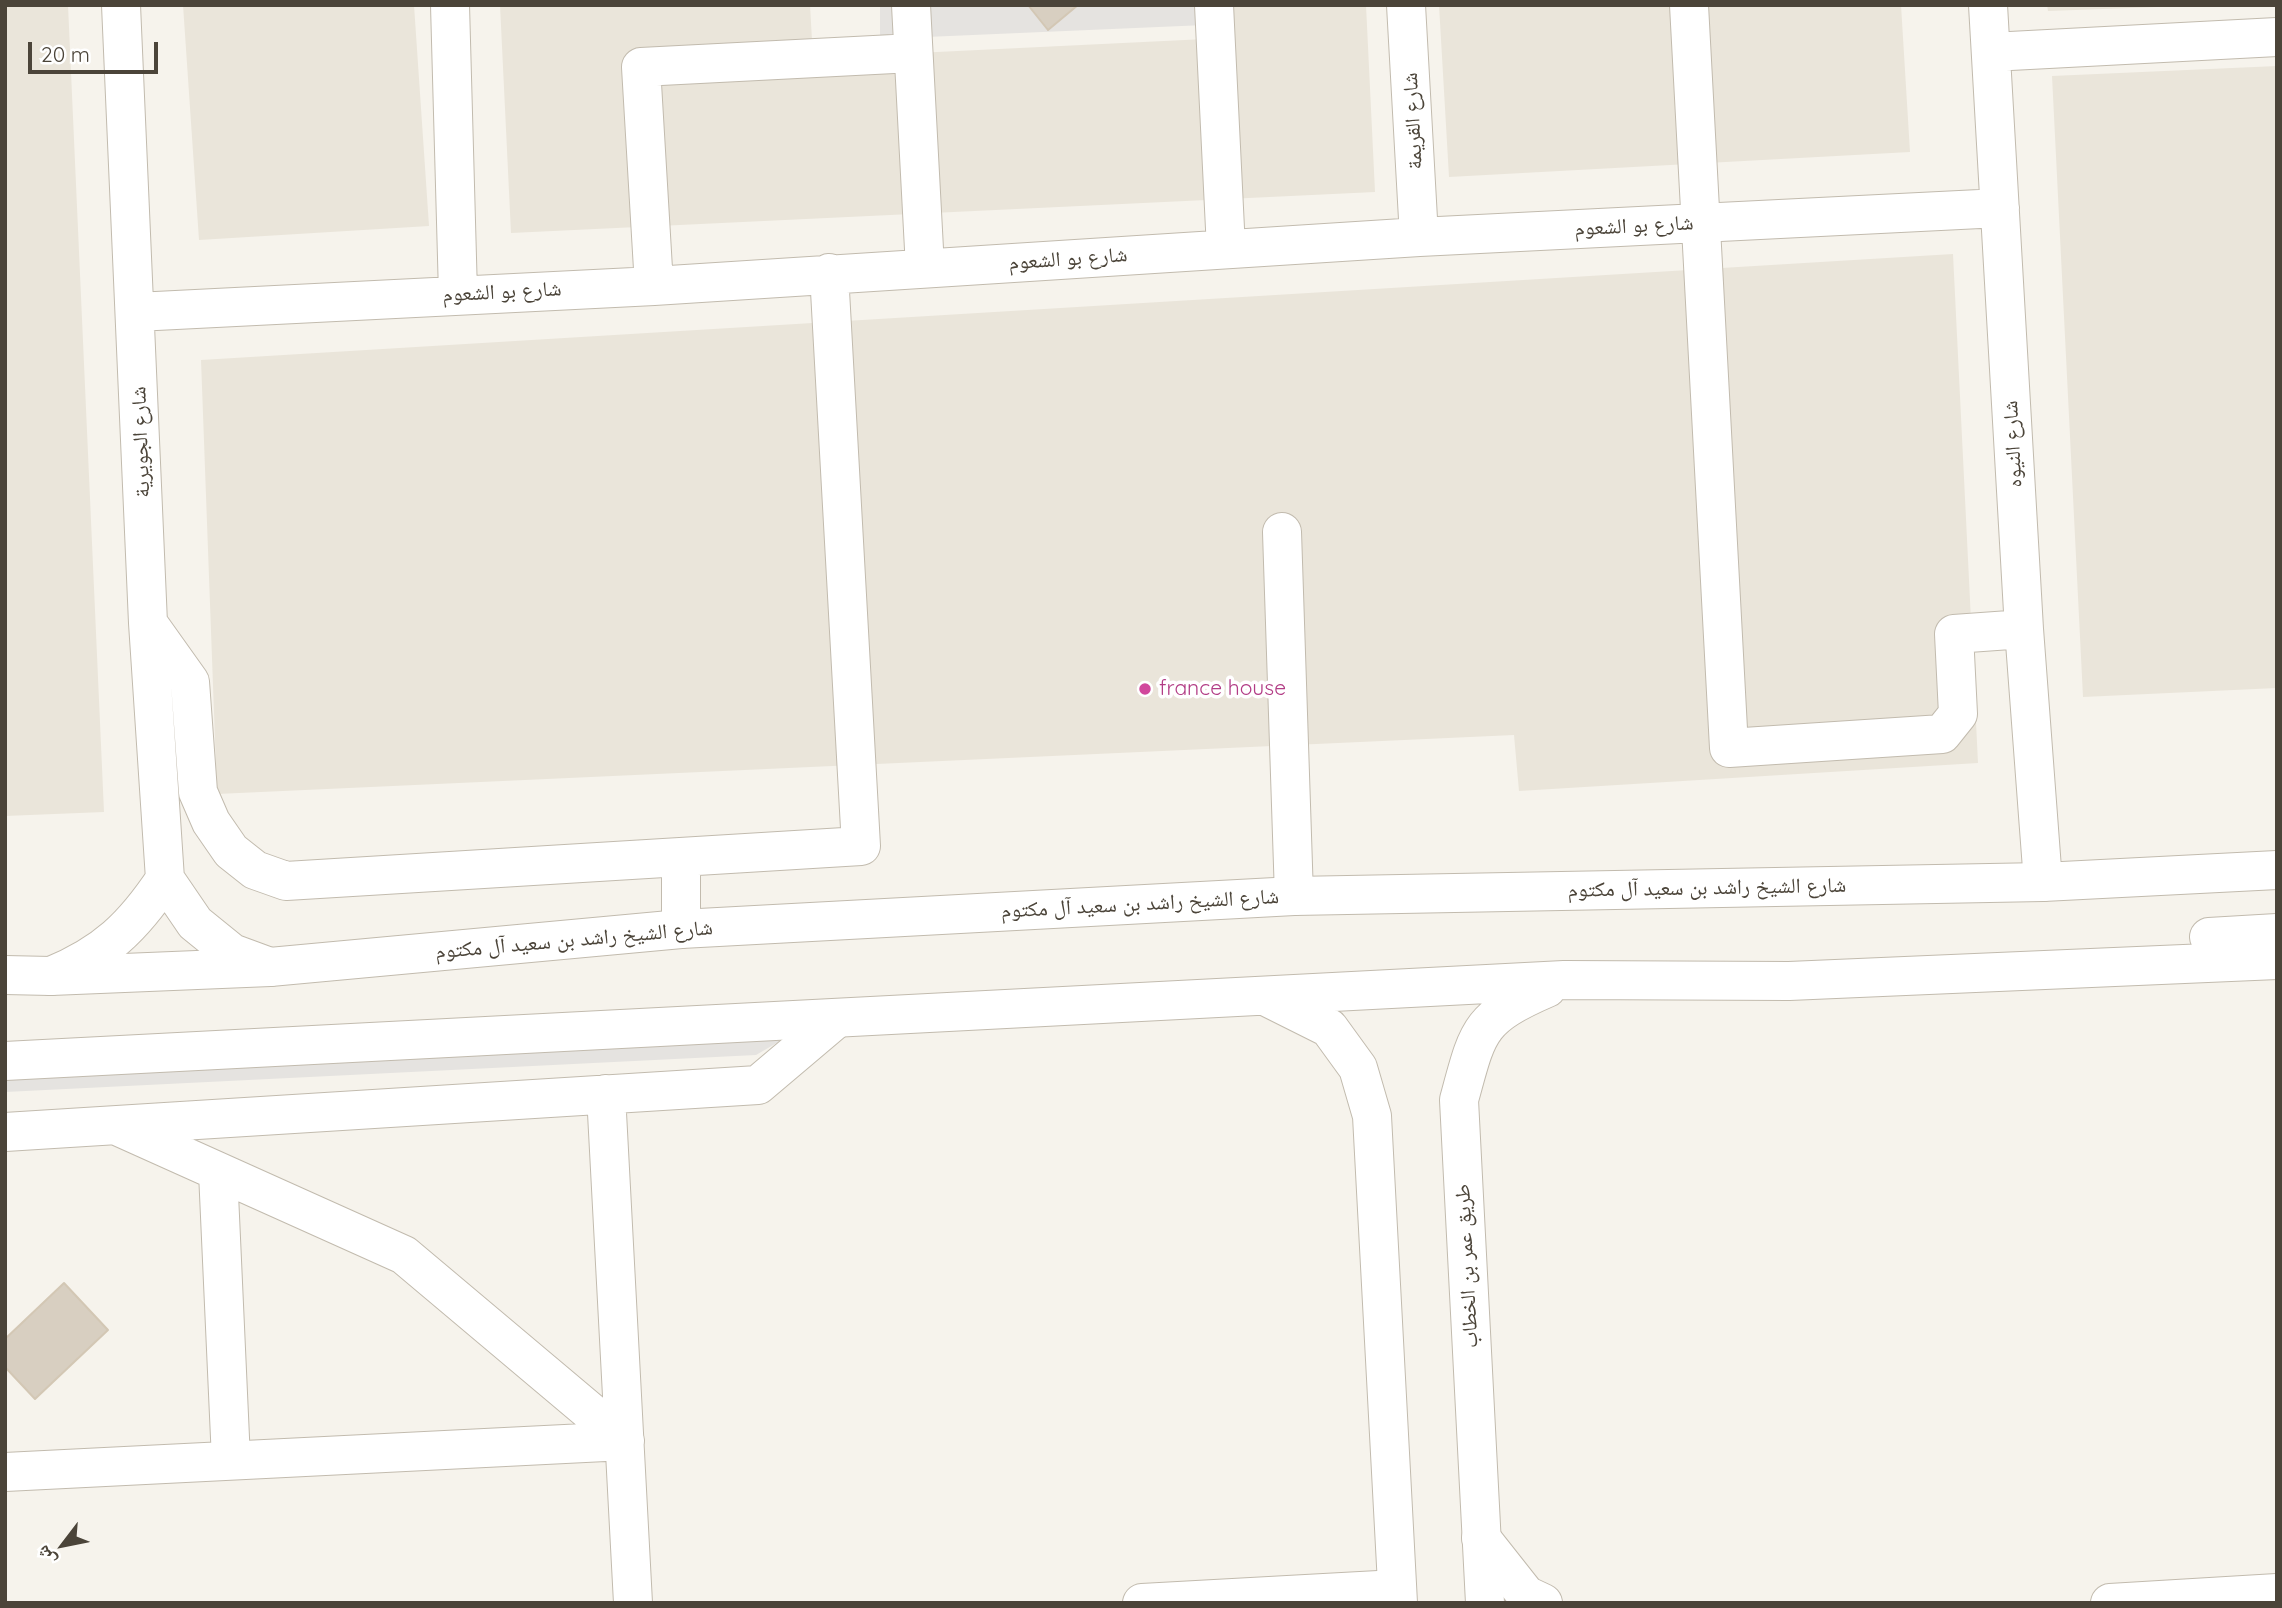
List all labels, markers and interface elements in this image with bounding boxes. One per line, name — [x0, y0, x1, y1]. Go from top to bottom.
scale bar — [32, 28, 161, 72]
text: 20 m — [41, 41, 90, 67]
street label: شارع القريمة — [1398, 72, 1428, 170]
street label: شارع بو الشعوم — [1574, 210, 1694, 242]
street label: شارع بو الشعوم — [1008, 242, 1128, 276]
street label: شارع بو الشعوم — [442, 276, 562, 308]
street label: شارع الجويرية — [126, 386, 156, 498]
street label: شارع النيوه — [1998, 400, 2028, 488]
place label: france house — [1159, 676, 1286, 702]
marker: france house — [1137, 681, 1153, 697]
street label: شارع الشيخ راشد بن سعيد آل مكتوم — [1568, 873, 1846, 903]
street label: شارع الشيخ راشد بن سعيد آل مكتوم — [1000, 884, 1280, 924]
street label: شارع الشيخ راشد بن سعيد آل مكتوم — [434, 915, 714, 965]
street label: طريق عمر بن الخطاب — [1450, 1183, 1484, 1349]
north arrow — [28, 1510, 98, 1580]
text: ش — [30, 1541, 61, 1571]

